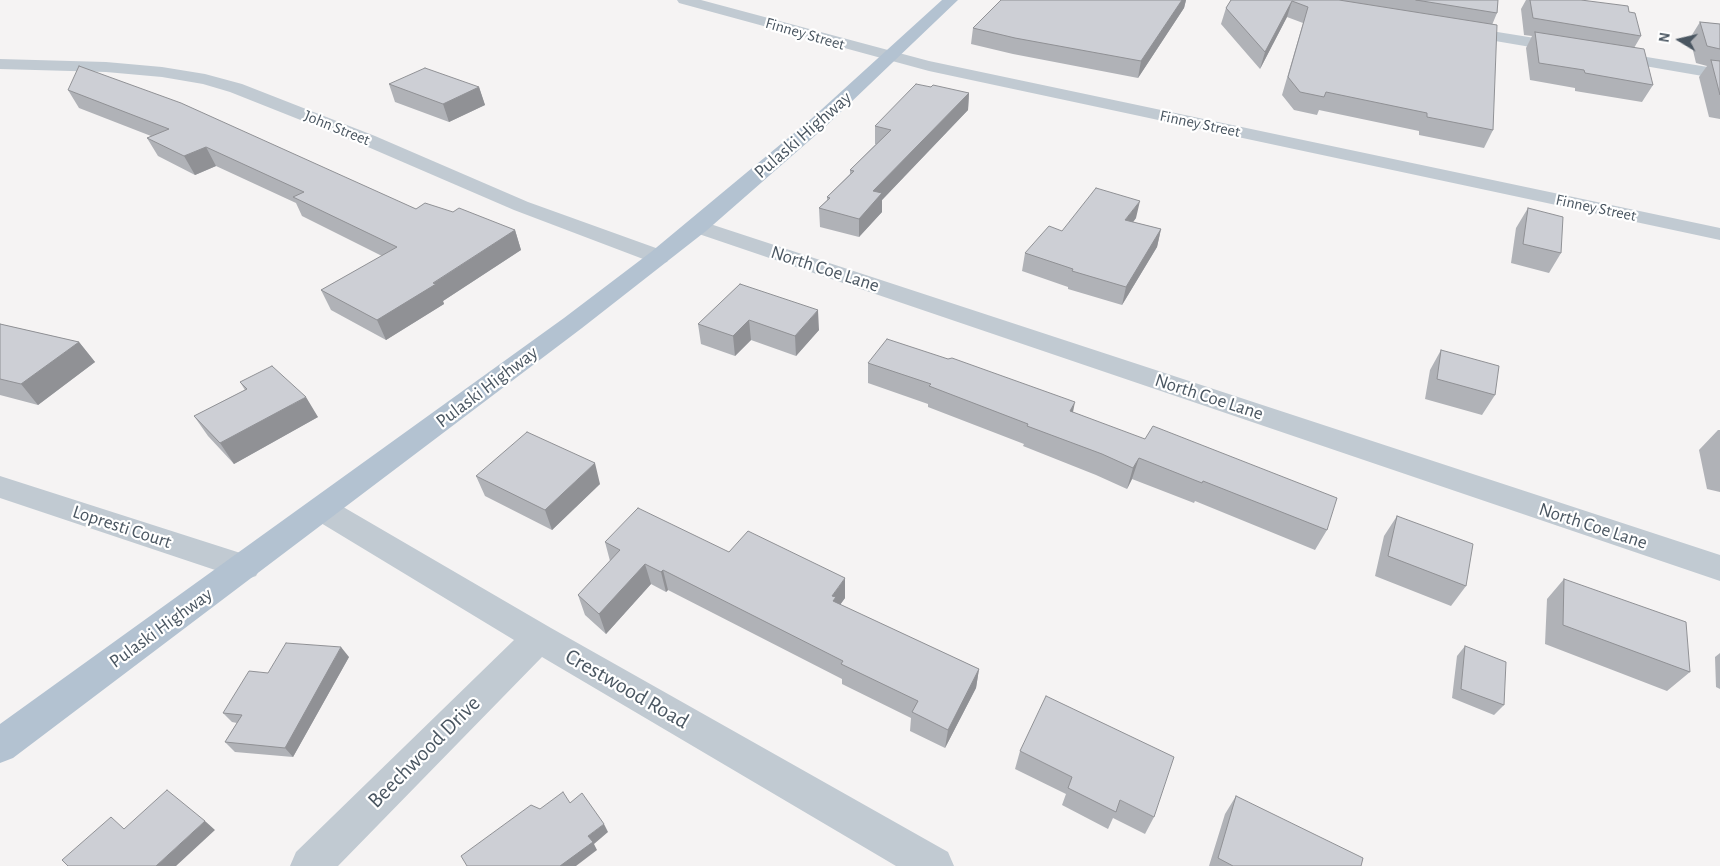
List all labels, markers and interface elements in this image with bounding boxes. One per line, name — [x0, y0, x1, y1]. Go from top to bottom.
street label: Finney Street — [763, 14, 847, 54]
north arrow — [1655, 15, 1705, 65]
text: N — [1658, 32, 1673, 44]
street label: Pulaski Highway — [750, 86, 856, 184]
street label: John Street — [301, 106, 373, 150]
street label: Finney Street — [1158, 106, 1242, 142]
street label: Finney Street — [1554, 190, 1638, 226]
street label: North Coe Lane — [768, 241, 882, 297]
street label: Pulaski Highway — [432, 341, 542, 433]
street label: North Coe Lane — [1152, 369, 1266, 425]
street label: North Coe Lane — [1536, 498, 1650, 554]
street label: Lopresti Court — [70, 500, 174, 554]
street label: Pulaski Highway — [105, 583, 217, 673]
street label: Crestwood Road — [561, 643, 693, 735]
street label: Beechwood Drive — [362, 690, 486, 814]

